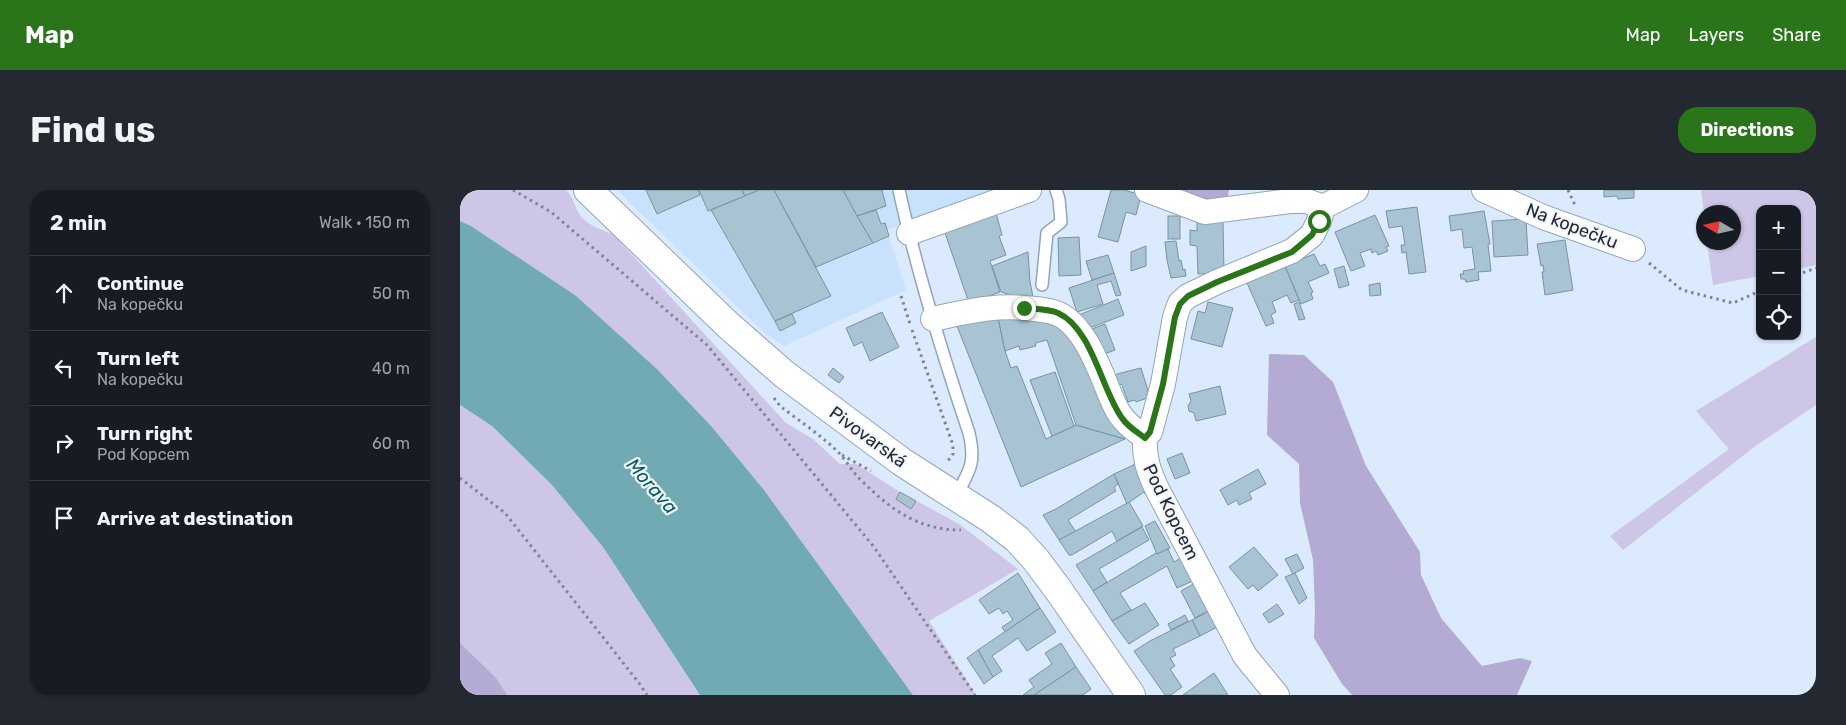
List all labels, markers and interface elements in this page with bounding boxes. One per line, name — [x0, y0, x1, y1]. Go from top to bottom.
text: Map — [25, 21, 74, 49]
text: Map — [1626, 24, 1661, 46]
text: Layers — [1689, 24, 1744, 46]
text: Share — [1772, 24, 1821, 46]
button: Directions — [1678, 107, 1816, 153]
text: Find us — [30, 109, 155, 151]
street label: Na kopečku — [1523, 198, 1621, 254]
north arrow — [1696, 205, 1741, 250]
map controls — [1756, 205, 1801, 340]
button: + — [1756, 205, 1801, 250]
text: 2 min — [50, 210, 107, 235]
route start — [1308, 210, 1331, 233]
text: Walk · 150 m — [319, 213, 410, 232]
button: − — [1756, 250, 1801, 295]
text: Continue — [97, 272, 184, 295]
icon: ahead — [50, 279, 78, 307]
text: 50 m — [372, 284, 410, 303]
text: Na kopečku — [97, 295, 183, 314]
button: locate — [1756, 295, 1801, 340]
route end — [1013, 297, 1036, 320]
text: Turn left — [97, 347, 179, 370]
icon: left — [50, 354, 78, 382]
text: 40 m — [372, 359, 410, 378]
text: Na kopečku — [97, 370, 183, 389]
street label: Pivovarská — [825, 402, 911, 472]
text: Turn right — [97, 422, 192, 445]
icon: right — [50, 429, 78, 457]
text: 60 m — [372, 434, 410, 453]
text: Pod Kopcem — [97, 445, 190, 464]
water label: Morava — [622, 454, 682, 518]
street label: Pod Kopcem — [1138, 460, 1204, 564]
icon: arrive — [50, 504, 78, 532]
text: Arrive at destination — [97, 507, 293, 530]

